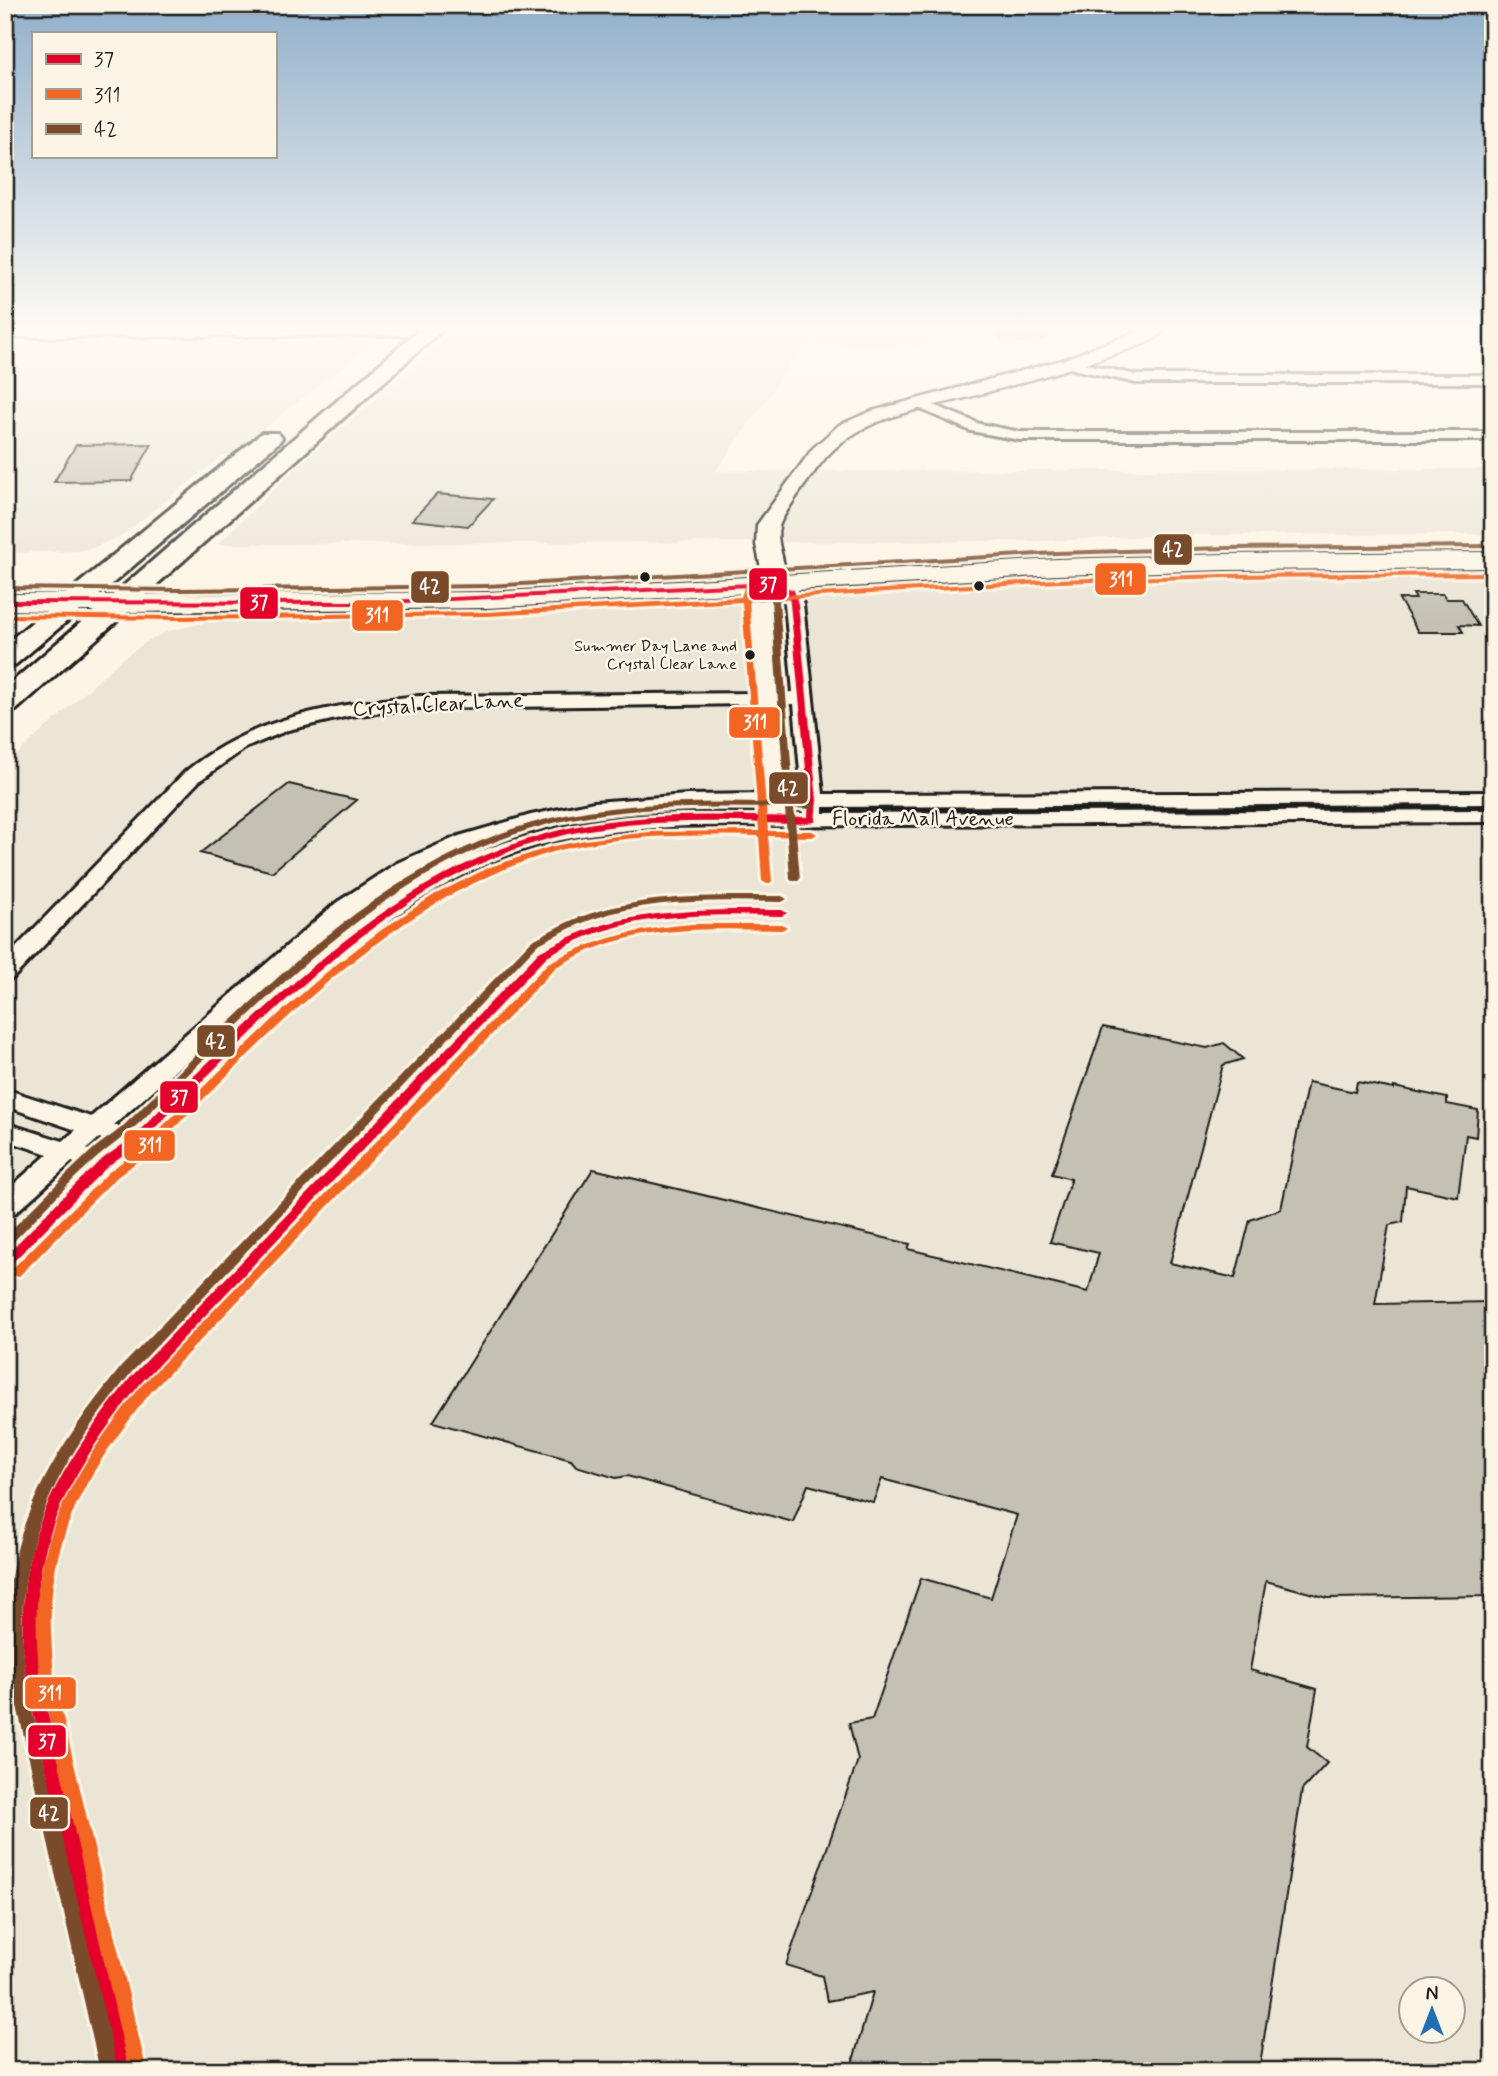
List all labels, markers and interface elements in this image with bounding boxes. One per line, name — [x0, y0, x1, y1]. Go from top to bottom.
legend — [32, 32, 276, 158]
text: 37 — [94, 46, 114, 74]
text: 311 — [94, 82, 121, 110]
text: 42 — [94, 116, 117, 144]
line badge: 42 — [1153, 533, 1193, 566]
text: 42 — [1162, 538, 1184, 563]
line badge: 311 — [1094, 562, 1147, 596]
line badge: 37 — [748, 567, 788, 601]
text: 311 — [1109, 568, 1133, 593]
line badge: 42 — [410, 570, 450, 604]
unlabelled marker — [638, 570, 652, 584]
text: 37 — [759, 573, 778, 598]
text: 42 — [419, 575, 441, 600]
unlabelled marker — [972, 579, 986, 593]
line badge: 37 — [239, 586, 279, 620]
text: 37 — [250, 591, 269, 616]
line badge: 311 — [351, 599, 404, 632]
text: 311 — [365, 604, 389, 629]
place label: Summer Day Lane and Crystal Clear Lane — [574, 636, 737, 675]
marker: Summer Day Lane and Crystal Clear Lane — [743, 648, 757, 662]
street label: Crystal Clear Lane — [352, 687, 524, 723]
line badge: 311 — [728, 706, 781, 739]
text: 311 — [743, 711, 767, 736]
line badge: 42 — [768, 771, 809, 805]
text: 42 — [777, 777, 799, 802]
street label: Florida Mall Avenue — [832, 805, 1014, 833]
line badge: 42 — [196, 1024, 236, 1058]
text: 42 — [205, 1030, 227, 1055]
line badge: 37 — [159, 1080, 199, 1114]
text: 37 — [170, 1086, 189, 1111]
line badge: 311 — [123, 1129, 176, 1162]
text: 311 — [138, 1134, 162, 1159]
line badge: 311 — [24, 1676, 77, 1710]
text: 311 — [38, 1682, 62, 1707]
line badge: 37 — [27, 1724, 67, 1758]
text: 37 — [38, 1730, 57, 1755]
line badge: 42 — [29, 1796, 69, 1830]
text: 42 — [38, 1802, 60, 1827]
north arrow — [1396, 1974, 1466, 2044]
text: N — [1426, 1982, 1438, 2007]

